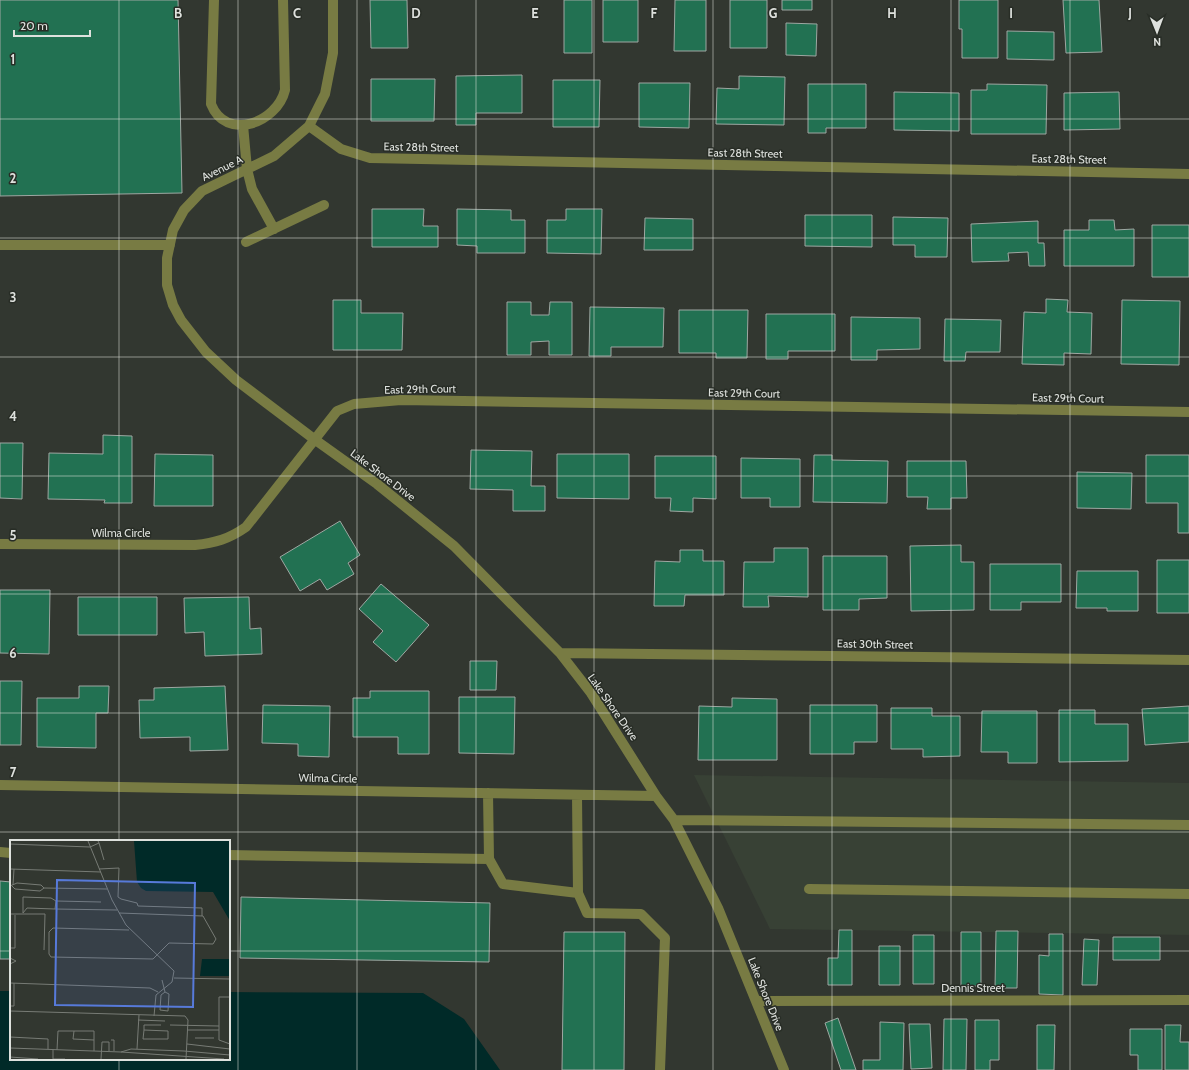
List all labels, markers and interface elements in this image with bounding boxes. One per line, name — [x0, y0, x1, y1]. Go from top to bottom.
text: B — [174, 5, 182, 21]
text: C — [293, 5, 301, 21]
text: D — [411, 5, 421, 21]
text: E — [531, 5, 539, 21]
text: F — [651, 5, 658, 21]
text: G — [769, 5, 778, 21]
text: H — [887, 5, 897, 21]
text: I — [1009, 5, 1013, 21]
text: J — [1127, 5, 1132, 21]
scale bar — [14, 12, 90, 38]
north arrow — [1137, 12, 1177, 52]
text: 20 m — [20, 18, 48, 33]
text: N — [1153, 35, 1161, 49]
text: 1 — [11, 51, 15, 67]
street label: East 28th Street — [383, 139, 459, 155]
street label: East 28th Street — [707, 145, 783, 161]
street label: East 28th Street — [1031, 151, 1107, 167]
street label: Avenue A — [199, 152, 245, 184]
text: 2 — [10, 170, 17, 186]
text: 3 — [9, 289, 17, 305]
street label: East 29th Court — [384, 381, 456, 397]
street label: East 29th Court — [708, 385, 780, 401]
street label: East 29th Court — [1032, 390, 1104, 406]
text: 4 — [9, 408, 17, 424]
street label: Lake Shore Drive — [348, 446, 419, 504]
street label: Wilma Circle — [92, 526, 151, 540]
text: 5 — [10, 527, 17, 543]
street label: East 30th Street — [837, 636, 913, 652]
text: 6 — [9, 645, 17, 661]
street label: Lake Shore Drive — [585, 671, 641, 743]
text: 7 — [10, 764, 17, 780]
street label: Wilma Circle — [299, 770, 358, 786]
inset map — [10, 840, 230, 1060]
street label: Lake Shore Drive — [745, 955, 787, 1033]
street label: Dennis Street — [941, 981, 1005, 995]

